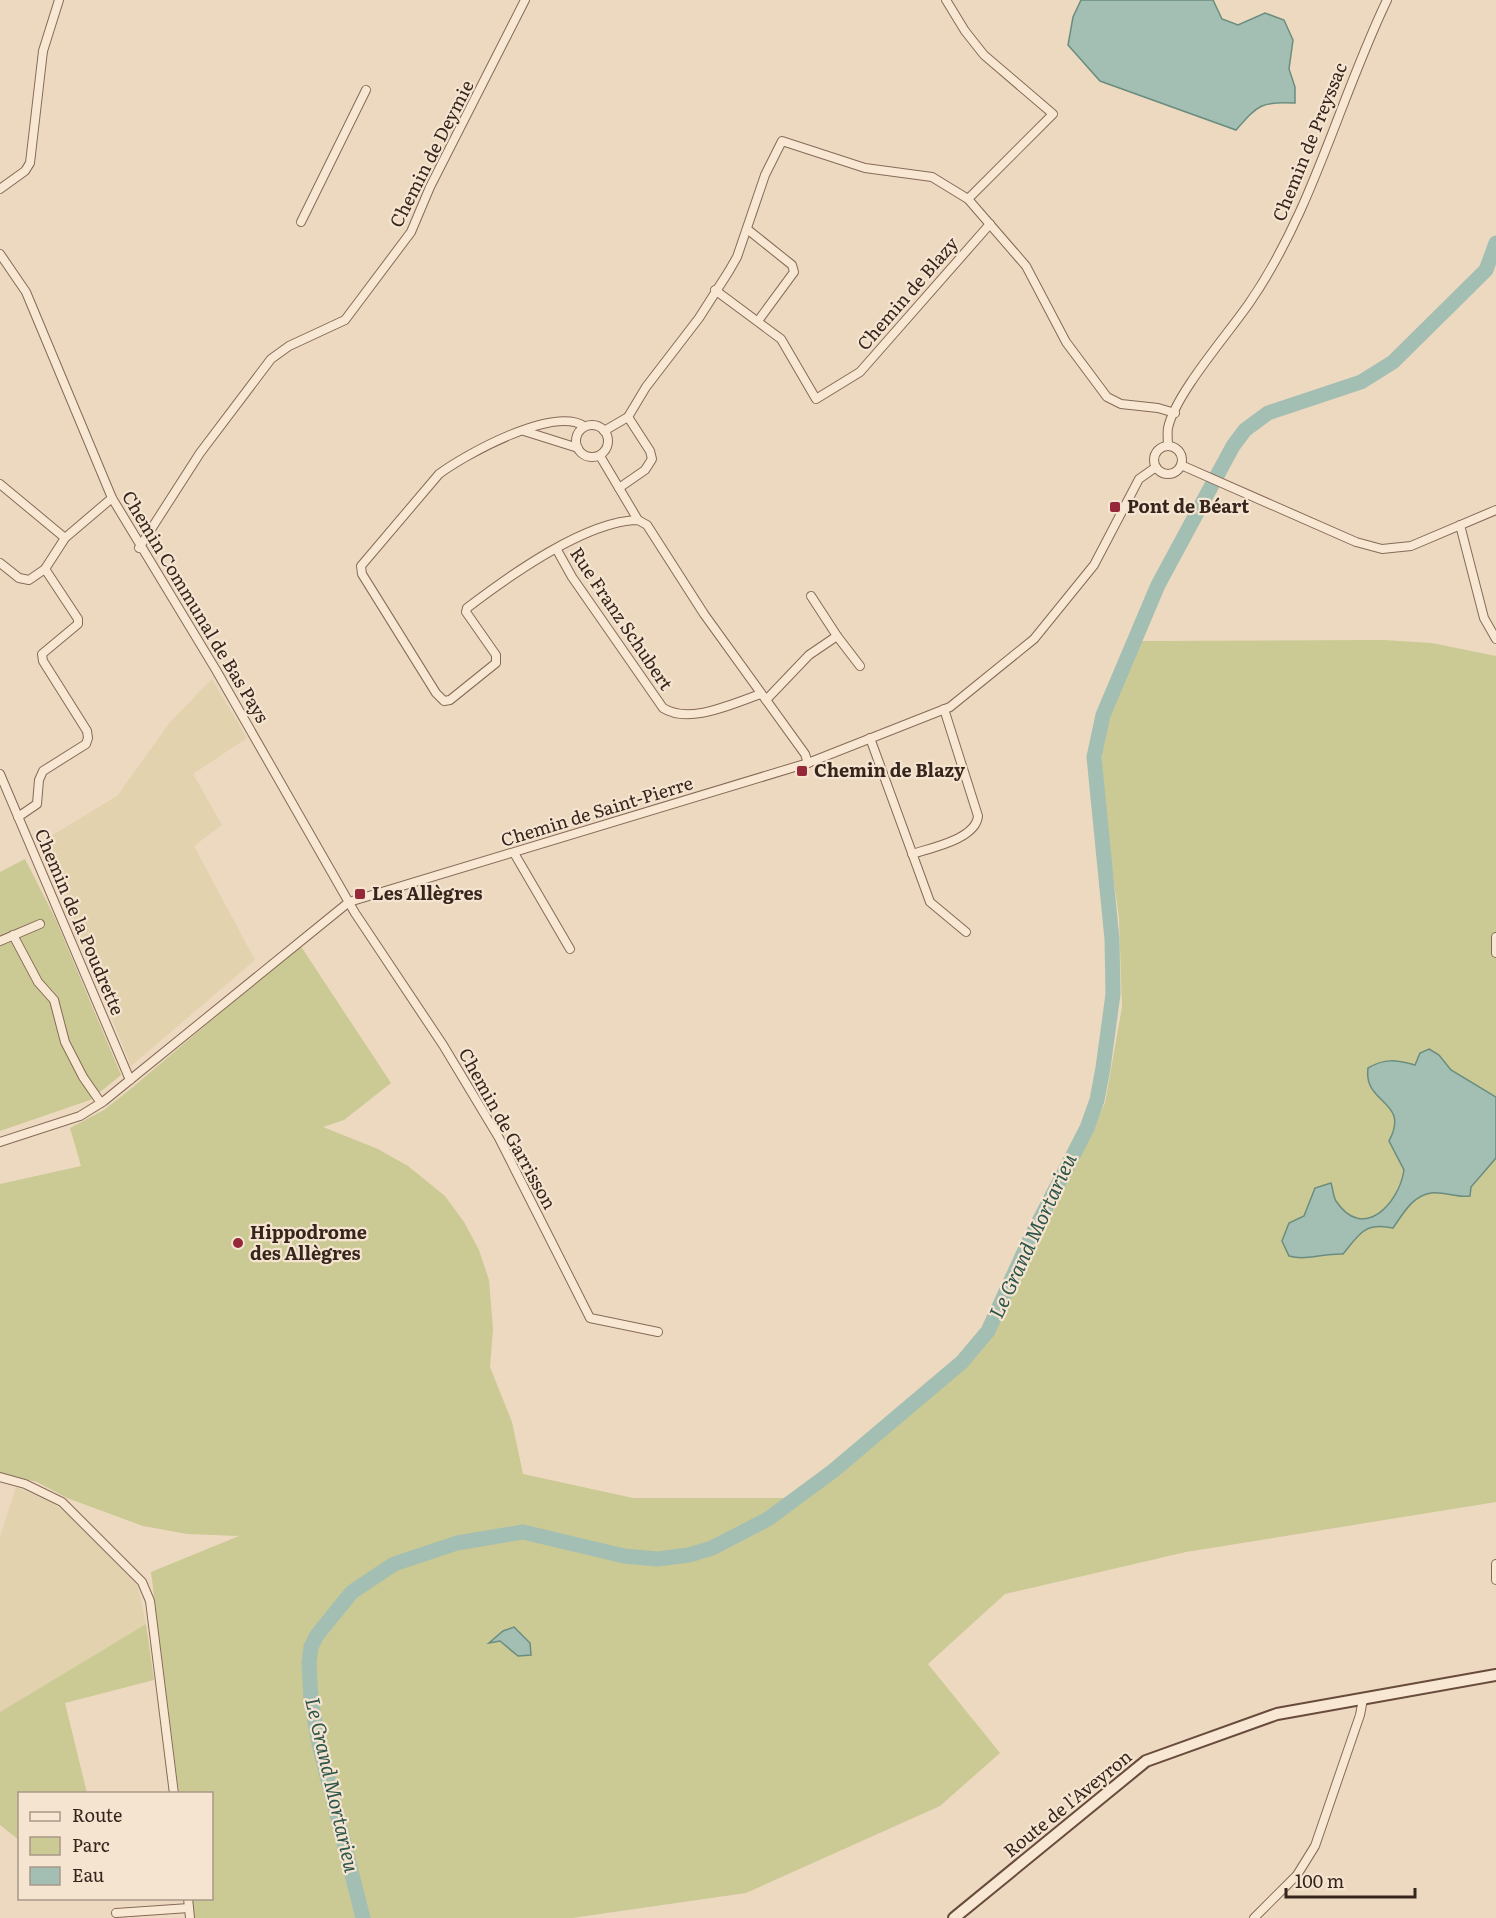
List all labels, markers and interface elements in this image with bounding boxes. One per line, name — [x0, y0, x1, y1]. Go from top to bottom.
street label: Chemin de Preyssac — [1264, 58, 1353, 225]
street label: Chemin de Deymie — [382, 75, 479, 232]
street label: Chemin de Blazy — [850, 230, 964, 356]
street label: Chemin Communal de Bas Pays — [116, 485, 277, 728]
place label: Pont de Béart — [1127, 492, 1249, 519]
marker: Pont de Béart — [1108, 500, 1122, 514]
street label: Rue Franz Schubert — [564, 541, 681, 696]
place label: Chemin de Blazy — [814, 756, 965, 783]
marker: Chemin de Blazy — [795, 764, 809, 778]
street label: Chemin de Saint-Pierre — [497, 768, 696, 853]
street label: Chemin de la Poudrette — [29, 824, 132, 1019]
place label: Les Allègres — [372, 879, 483, 906]
marker: Les Allègres — [353, 887, 367, 901]
street label: Chemin de Garrisson — [453, 1043, 564, 1214]
water label: Le Grand Mortarieu — [980, 1148, 1083, 1322]
place label: Hippodrome des Allègres — [250, 1218, 367, 1266]
marker: Hippodrome des Allègres — [231, 1236, 245, 1250]
water label: Le Grand Mortarieu — [299, 1694, 369, 1875]
street label: Route de l'Aveyron — [997, 1742, 1137, 1863]
legend — [18, 1792, 213, 1900]
text: Route — [72, 1801, 122, 1828]
text: Parc — [72, 1831, 110, 1858]
text: Eau — [72, 1861, 104, 1888]
scale bar — [1286, 1861, 1415, 1899]
text: 100 m — [1295, 1867, 1344, 1894]

